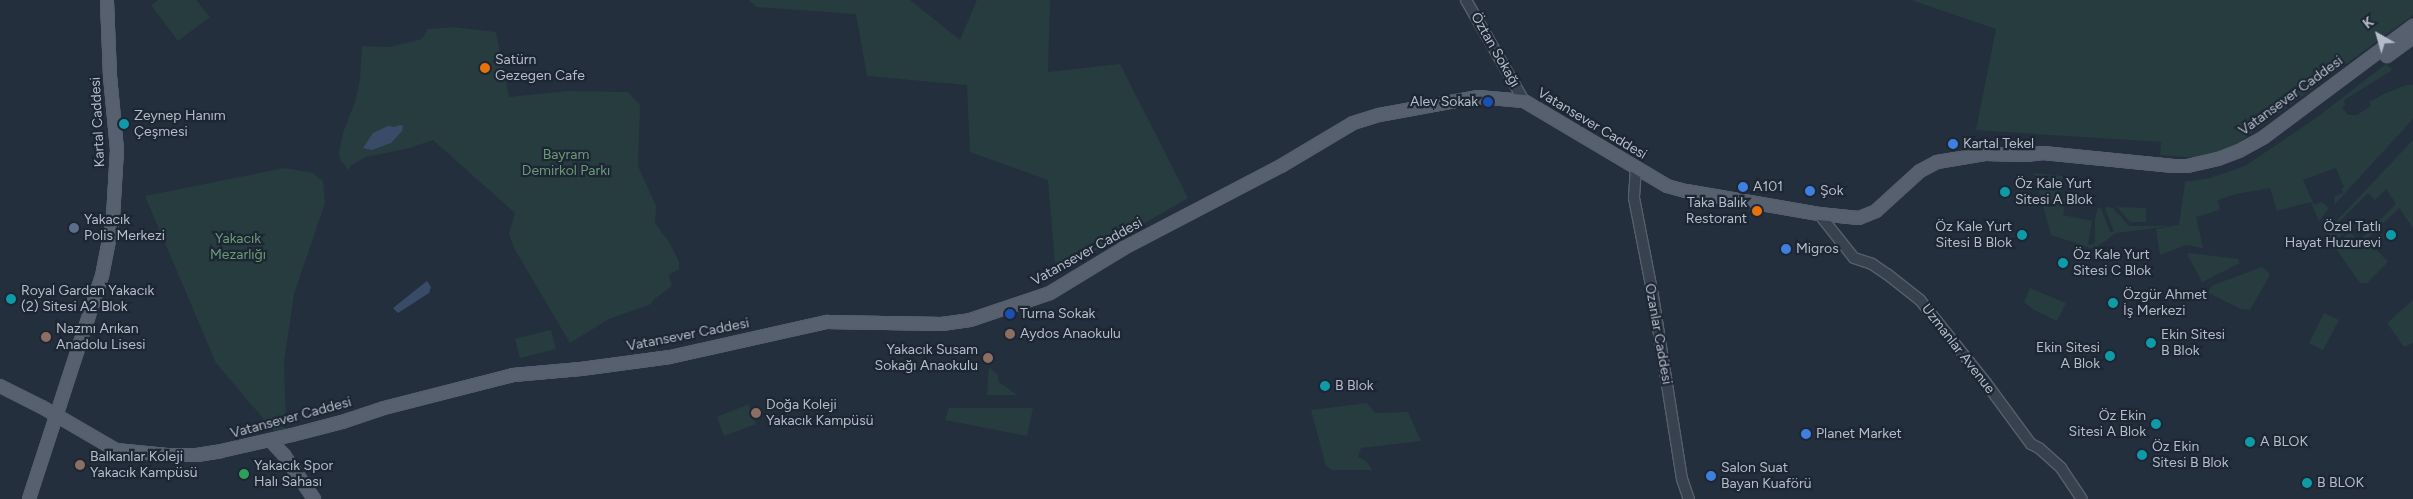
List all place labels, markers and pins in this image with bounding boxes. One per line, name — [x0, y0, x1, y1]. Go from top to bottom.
place label: Satürn Gezegen Cafe — [495, 52, 585, 84]
marker: Satürn Gezegen Cafe — [479, 62, 491, 74]
place label: Alev Sokak — [1410, 94, 1478, 110]
marker: Alev Sokak — [1482, 96, 1494, 108]
place label: Zeynep Hanım Çeşmesi — [134, 108, 226, 140]
marker: Zeynep Hanım Çeşmesi — [118, 118, 130, 130]
place label: Kartal Tekel — [1963, 136, 2034, 152]
marker: Kartal Tekel — [1947, 138, 1959, 150]
place label: Öz Kale Yurt Sitesi A Blok — [2015, 176, 2092, 208]
place label: A101 — [1753, 179, 1783, 195]
marker: A101 — [1737, 181, 1749, 193]
place label: Şok — [1820, 183, 1844, 199]
marker: Şok — [1804, 185, 1816, 197]
marker: Öz Kale Yurt Sitesi A Blok — [1999, 186, 2011, 198]
place label: Taka Balık Restorant — [1686, 195, 1747, 228]
marker: Taka Balık Restorant — [1751, 205, 1763, 217]
place label: Yakacık Polis Merkezi — [84, 212, 165, 244]
place label: Öz Kale Yurt Sitesi B Blok — [1935, 219, 2012, 252]
place label: Özel Tatlı Hayat Huzurevi — [2285, 219, 2381, 252]
marker: Yakacık Polis Merkezi — [68, 222, 80, 234]
marker: Öz Kale Yurt Sitesi B Blok — [2016, 229, 2028, 241]
marker: Özel Tatlı Hayat Huzurevi — [2385, 229, 2397, 241]
place label: Migros — [1796, 241, 1839, 257]
marker: Migros — [1780, 243, 1792, 255]
place label: Öz Kale Yurt Sitesi C Blok — [2073, 247, 2151, 280]
marker: Öz Kale Yurt Sitesi C Blok — [2057, 257, 2069, 269]
place label: Royal Garden Yakacık (2) Sitesi A2 Blok — [21, 283, 154, 316]
place label: Özgür Ahmet İş Merkezi — [2123, 287, 2207, 320]
marker: Royal Garden Yakacık (2) Sitesi A2 Blok — [5, 293, 17, 305]
marker: Özgür Ahmet İş Merkezi — [2107, 297, 2119, 309]
place label: Turna Sokak — [1020, 306, 1095, 322]
marker: Turna Sokak — [1004, 308, 1016, 320]
place label: Nazmı Arıkan Anadolu Lisesi — [56, 321, 146, 354]
place label: Aydos Anaokulu — [1020, 326, 1121, 342]
place label: Ekin Sitesi B Blok — [2161, 327, 2225, 360]
marker: Aydos Anaokulu — [1004, 328, 1016, 340]
marker: Nazmı Arıkan Anadolu Lisesi — [40, 331, 52, 343]
marker: Ekin Sitesi B Blok — [2145, 337, 2157, 349]
place label: Ekin Sitesi A Blok — [2036, 340, 2100, 372]
place label: Yakacık Susam Sokağı Anaokulu — [875, 342, 978, 374]
marker: Ekin Sitesi A Blok — [2104, 350, 2116, 362]
marker: Yakacık Susam Sokağı Anaokulu — [982, 352, 994, 364]
place label: B Blok — [1335, 378, 1374, 394]
marker: B Blok — [1319, 380, 1331, 392]
place label: Doğa Koleji Yakacık Kampüsü — [766, 397, 874, 430]
marker: Doğa Koleji Yakacık Kampüsü — [750, 407, 762, 419]
place label: Öz Ekin Sitesi A Blok — [2069, 408, 2146, 441]
marker: Öz Ekin Sitesi A Blok — [2150, 418, 2162, 430]
place label: Planet Market — [1816, 426, 1902, 442]
marker: Planet Market — [1800, 428, 1812, 440]
place label: A BLOK — [2260, 434, 2308, 450]
marker: A BLOK — [2244, 436, 2256, 448]
place label: Öz Ekin Sitesi B Blok — [2152, 439, 2229, 472]
place label: Balkanlar Koleji Yakacık Kampüsü — [90, 449, 198, 482]
marker: Öz Ekin Sitesi B Blok — [2136, 449, 2148, 461]
place label: Yakacık Spor Halı Sahası — [254, 458, 333, 491]
marker: Balkanlar Koleji Yakacık Kampüsü — [74, 459, 86, 471]
place label: Salon Suat Bayan Kuaförü — [1721, 460, 1811, 492]
marker: Yakacık Spor Halı Sahası — [238, 468, 250, 480]
marker: Salon Suat Bayan Kuaförü — [1705, 470, 1717, 482]
place label: B BLOK — [2317, 475, 2364, 491]
marker: B BLOK — [2301, 477, 2313, 489]

